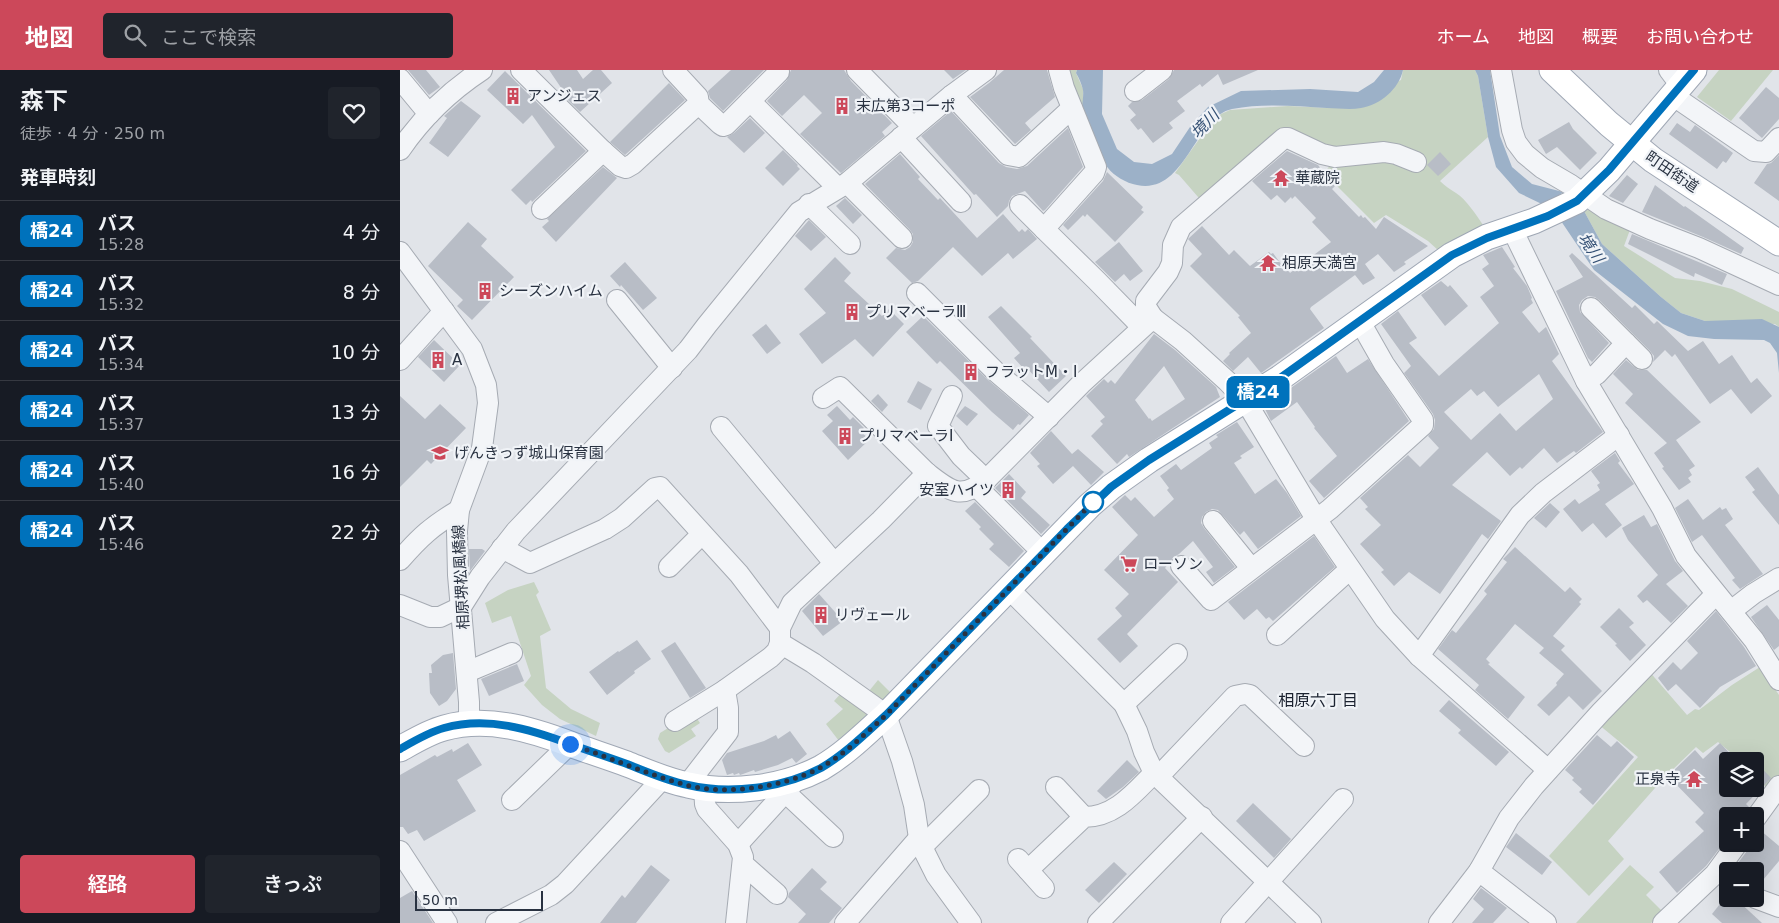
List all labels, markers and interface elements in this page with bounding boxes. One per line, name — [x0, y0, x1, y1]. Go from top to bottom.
search box — [103, 13, 453, 58]
icon: search — [121, 21, 149, 49]
text: 地図 — [25, 24, 73, 52]
text: ここで検索 — [161, 26, 256, 48]
text: ホーム — [1437, 26, 1490, 47]
text: 地図 — [1518, 26, 1554, 47]
text: 概要 — [1582, 26, 1618, 47]
text: お問い合わせ — [1646, 26, 1754, 47]
building icon: アンジェス — [503, 86, 523, 106]
text: 森下 — [20, 87, 68, 115]
button: heart — [328, 87, 380, 139]
place label: アンジェス — [527, 87, 601, 105]
building icon: 末広第3コーポ — [832, 96, 852, 116]
place label: 末広第3コーポ — [856, 97, 956, 115]
water label: 境川 — [1187, 104, 1224, 142]
text: 徒歩 · 4 分 · 250 m — [20, 124, 165, 143]
street label: 町田街道 — [1642, 148, 1702, 196]
text: 発車時刻 — [20, 166, 96, 188]
temple icon: 華蔵院 — [1271, 168, 1291, 188]
place label: 華蔵院 — [1295, 169, 1340, 187]
text: バス — [98, 212, 136, 234]
text: 橋24 — [30, 220, 73, 241]
text: 4 分 — [343, 221, 380, 243]
water label: 境川 — [1574, 229, 1609, 268]
text: 15:28 — [98, 235, 144, 254]
temple icon: 相原天満宮 — [1258, 253, 1278, 273]
place label: 相原天満宮 — [1282, 254, 1357, 272]
text: バス — [98, 272, 136, 294]
text: 橋24 — [30, 280, 73, 301]
text: 8 分 — [343, 281, 380, 303]
building icon: シーズンハイム — [475, 281, 495, 301]
place label: シーズンハイム — [499, 282, 603, 300]
text: 15:32 — [98, 295, 144, 314]
building icon: プリマベーラⅢ — [842, 302, 862, 322]
place label: プリマベーラⅢ — [866, 303, 966, 321]
text: バス — [98, 332, 136, 354]
text: 橋24 — [30, 340, 73, 361]
text: 10 分 — [331, 341, 380, 363]
building icon: A — [428, 350, 448, 370]
place label: A — [452, 351, 463, 369]
text: 15:34 — [98, 355, 144, 374]
building icon: フラットM・I — [961, 362, 981, 382]
place label: フラットM・I — [985, 363, 1077, 381]
line badge: 橋24 — [1229, 376, 1287, 408]
text: 橋24 — [1236, 381, 1280, 402]
text: バス — [98, 392, 136, 414]
text: 橋24 — [30, 400, 73, 421]
text: 13 分 — [331, 401, 380, 423]
text: 15:37 — [98, 415, 144, 434]
building icon: プリマベーラⅠ — [835, 426, 855, 446]
place label: プリマベーラⅠ — [859, 427, 953, 445]
school or university icon: げんきっず城山保育園 — [430, 443, 450, 463]
place label: げんきっず城山保育園 — [454, 444, 603, 462]
text: バス — [98, 452, 136, 474]
text: 橋24 — [30, 460, 73, 481]
text: 16 分 — [331, 461, 380, 483]
text: 15:40 — [98, 475, 144, 494]
building icon: 安室ハイツ — [998, 480, 1018, 500]
place label: 安室ハイツ — [919, 481, 994, 499]
unlabelled marker — [1082, 491, 1104, 513]
text: バス — [98, 512, 136, 534]
text: 橋24 — [30, 520, 73, 541]
text: 22 分 — [331, 521, 380, 543]
street label: 相原堺松風橋線 — [449, 524, 473, 630]
text: 15:46 — [98, 535, 144, 554]
supermarket icon: ローソン — [1119, 554, 1139, 574]
place label: ローソン — [1143, 555, 1203, 573]
building icon: リヴェール — [811, 605, 831, 625]
place label: リヴェール — [835, 606, 910, 624]
district label: 相原六丁目 — [1278, 691, 1358, 710]
your location — [558, 732, 583, 757]
map controls — [1719, 752, 1764, 907]
button: layers — [1719, 752, 1764, 797]
temple icon: 正泉寺 — [1684, 769, 1704, 789]
place label: 正泉寺 — [1635, 770, 1680, 788]
button: + — [1719, 807, 1764, 852]
button: 経路 — [20, 855, 195, 913]
button: きっぷ — [205, 855, 380, 913]
button: − — [1719, 862, 1764, 907]
scale bar — [415, 888, 542, 911]
text: 50 m — [422, 892, 458, 908]

